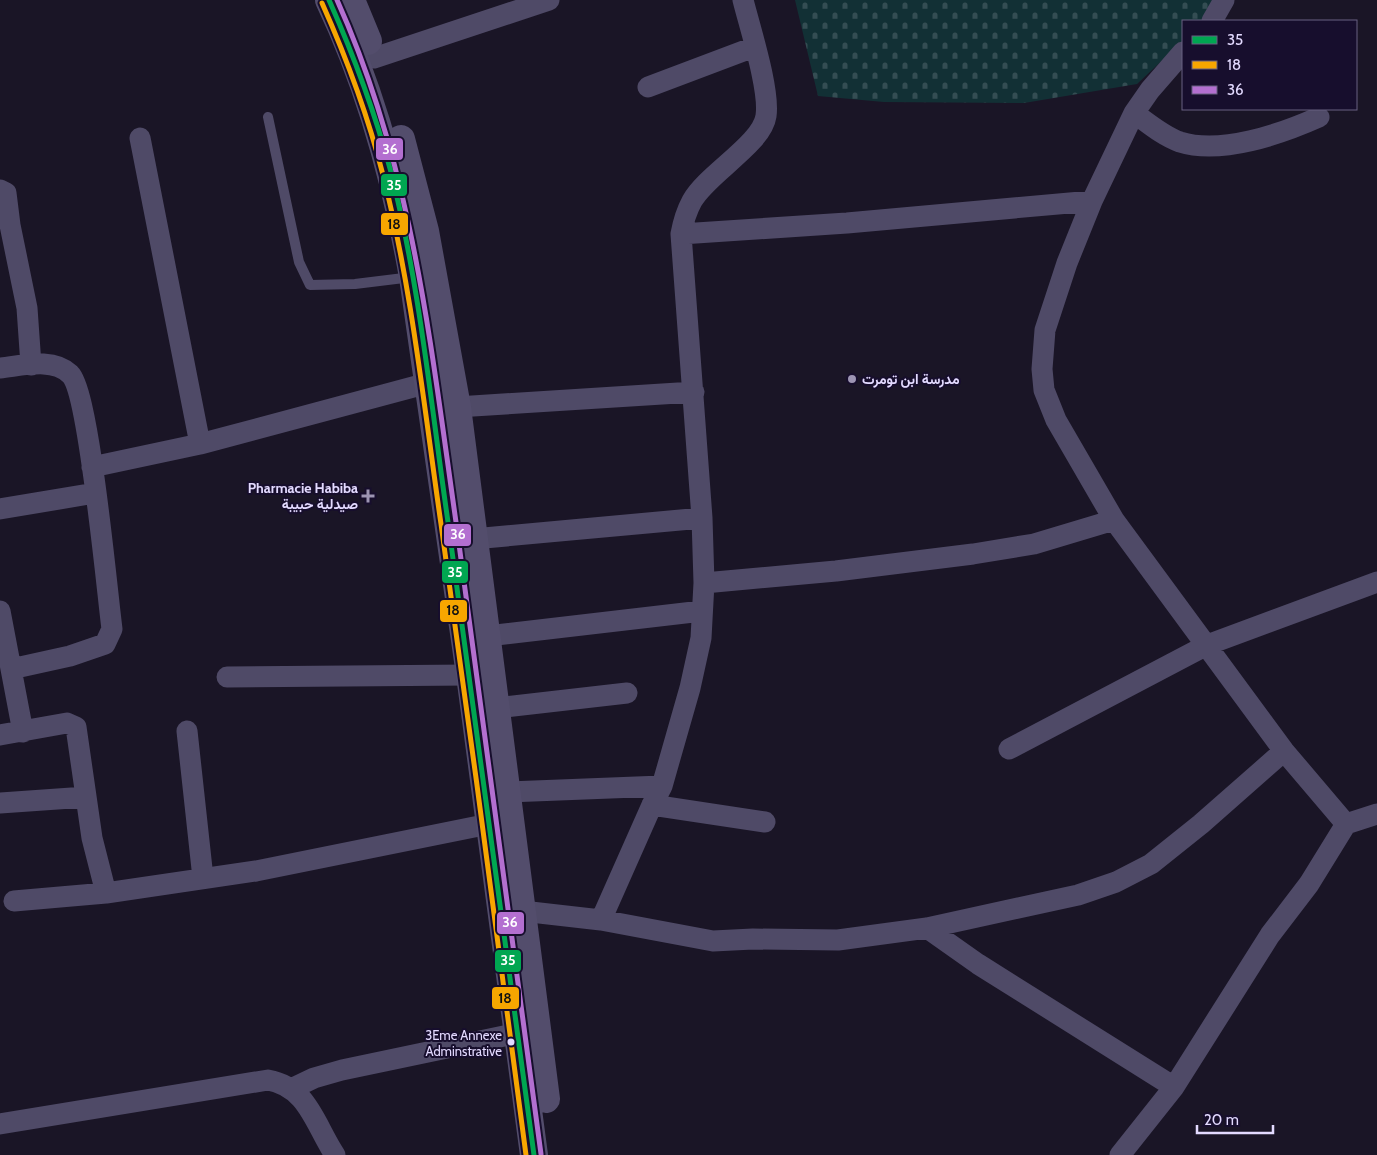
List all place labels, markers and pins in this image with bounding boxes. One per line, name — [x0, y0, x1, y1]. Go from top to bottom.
place label: مدرسة ابن تومرت — [862, 370, 960, 388]
marker: مدرسة ابن تومرت — [846, 373, 858, 385]
place label: Pharmacie Habiba صيدلية حبيبة — [248, 479, 358, 513]
marker: Pharmacie Habiba صيدلية حبيبة — [362, 490, 374, 502]
place label: 3Eme Annexe Adminstrative — [425, 1027, 502, 1059]
marker: 3Eme Annexe Adminstrative — [506, 1037, 516, 1047]

